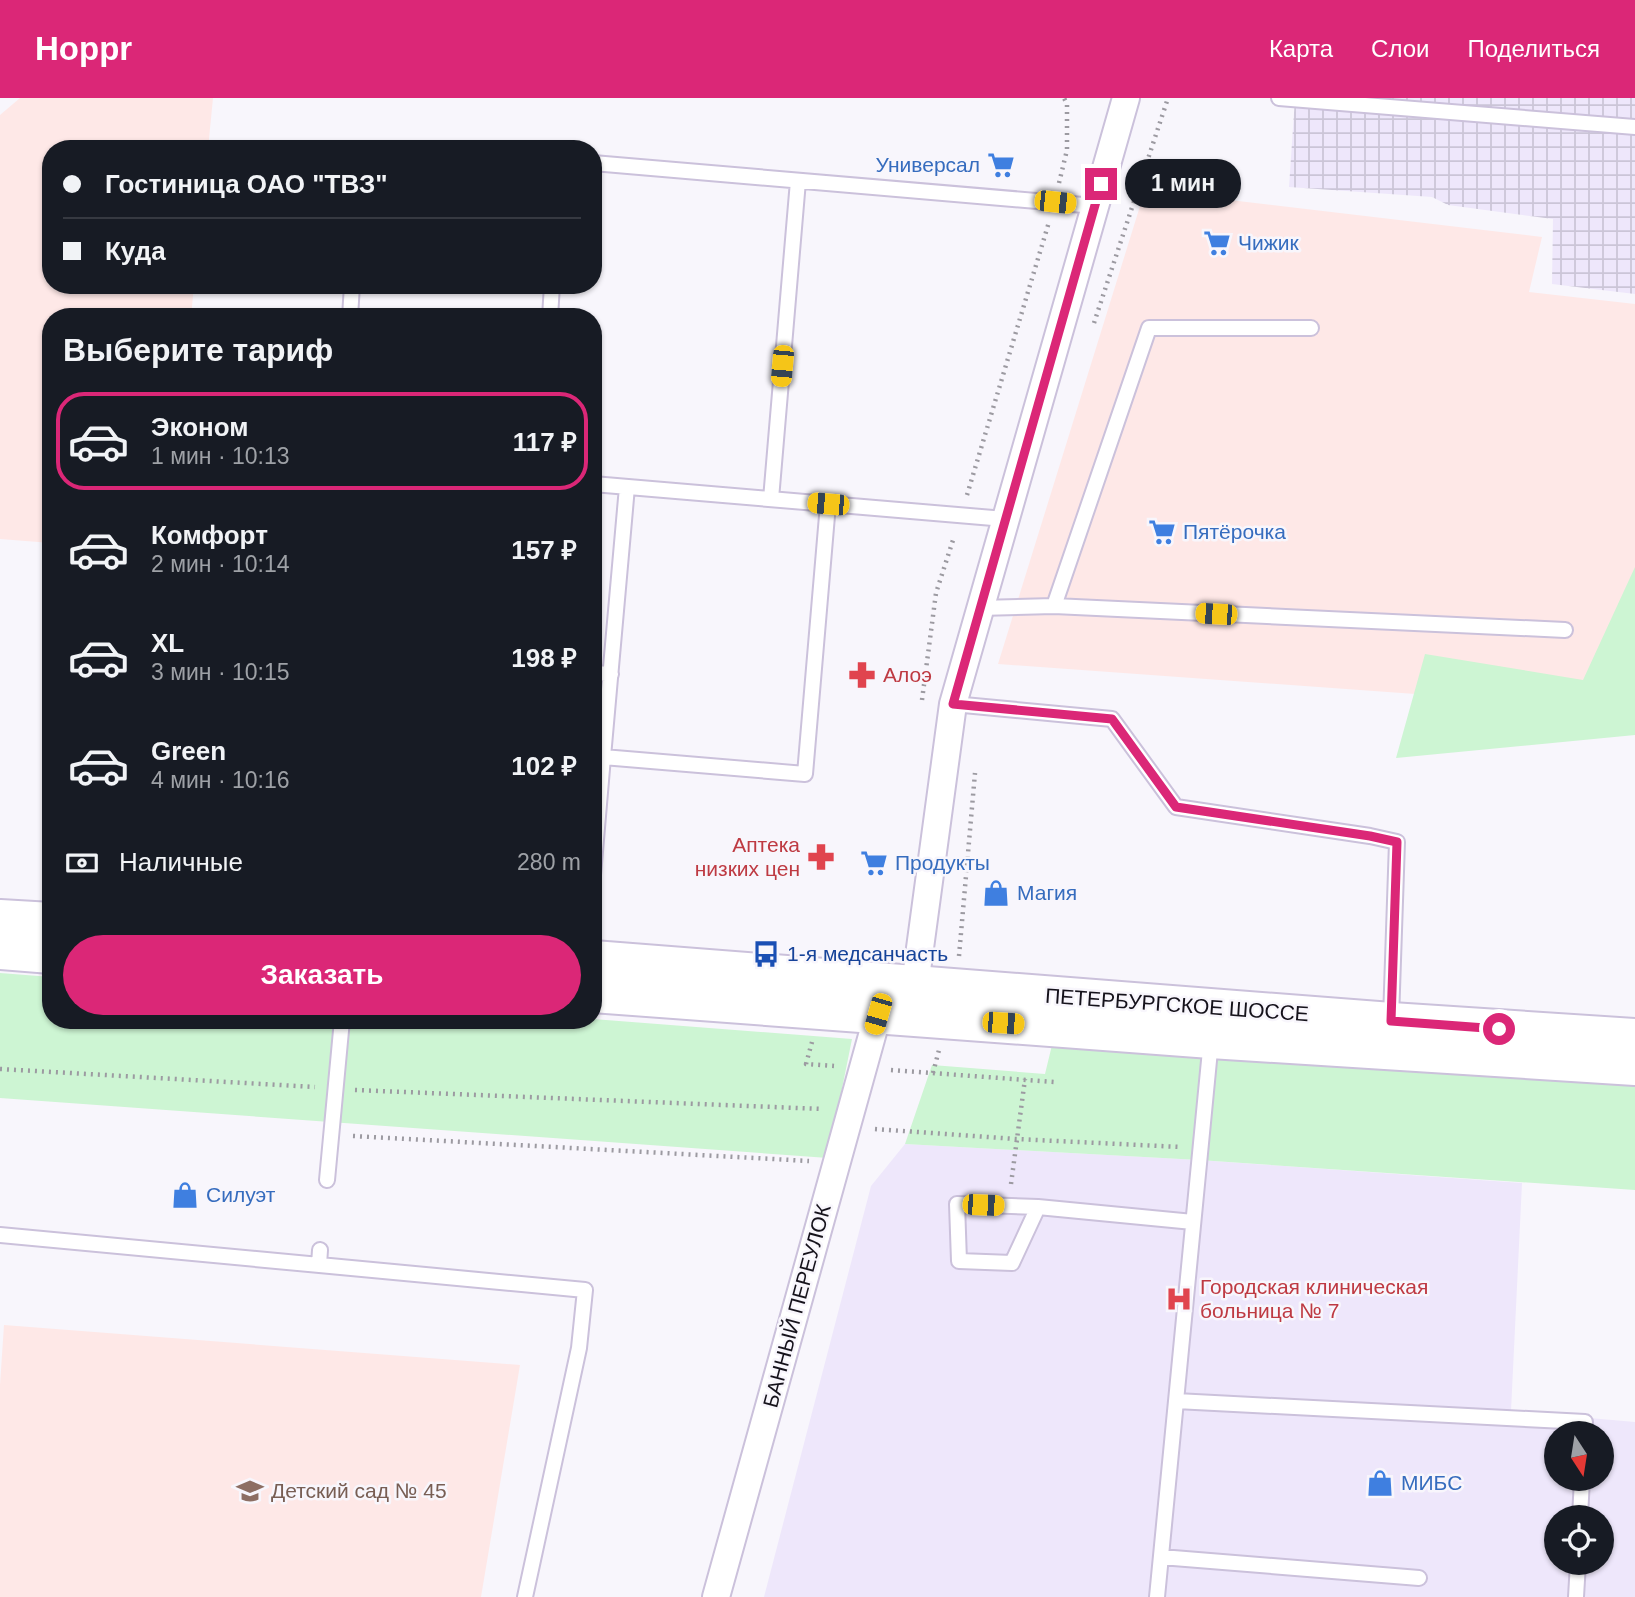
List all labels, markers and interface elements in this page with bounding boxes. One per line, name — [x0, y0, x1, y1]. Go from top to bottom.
text: Hoppr — [35, 30, 132, 67]
text: Карта — [1269, 35, 1333, 62]
text: Слои — [1371, 35, 1429, 62]
text: Поделиться — [1467, 35, 1600, 62]
supermarket icon: Универсал — [986, 150, 1016, 180]
place label: Универсал — [876, 153, 980, 176]
callout: 1 мин — [1126, 160, 1241, 208]
route end — [1085, 168, 1117, 200]
text: Гостиница ОАО "ТВЗ" — [105, 169, 388, 199]
text: 1 мин — [1151, 170, 1215, 196]
car — [1034, 189, 1077, 215]
supermarket icon: Чижик — [1202, 228, 1232, 258]
place label: Чижик — [1238, 231, 1300, 254]
text: Куда — [105, 236, 166, 266]
text: Выберите тариф — [63, 332, 333, 368]
car — [770, 344, 795, 388]
icon: car — [67, 410, 130, 473]
text: Эконом — [151, 412, 249, 442]
text: 117 ₽ — [513, 427, 577, 457]
text: 1 мин · 10:13 — [151, 443, 290, 469]
car — [807, 492, 850, 516]
supermarket icon: Пятёрочка — [1147, 517, 1177, 547]
icon: car — [67, 518, 130, 581]
text: Комфорт — [151, 520, 268, 550]
place label: Пятёрочка — [1183, 520, 1286, 543]
text: 157 ₽ — [511, 535, 577, 565]
text: 2 мин · 10:14 — [151, 551, 290, 577]
car — [1195, 602, 1238, 626]
icon: car — [67, 626, 130, 689]
text: XL — [151, 628, 184, 658]
text: 198 ₽ — [511, 643, 577, 673]
text: 3 мин · 10:15 — [151, 659, 290, 685]
pharmacy icon: Алоэ — [847, 660, 877, 690]
place label: Алоэ — [883, 663, 932, 686]
icon: car — [67, 734, 130, 797]
text: Green — [151, 736, 226, 766]
text: 102 ₽ — [511, 751, 577, 781]
text: 4 мин · 10:16 — [151, 767, 290, 793]
place label: Аптека низких цен — [695, 833, 800, 880]
pharmacy icon: Аптека низких цен — [806, 842, 836, 872]
icon: cash — [63, 844, 101, 882]
text: Наличные — [119, 847, 243, 877]
supermarket icon: Продукты — [859, 848, 889, 878]
text: 280 m — [517, 849, 581, 875]
place label: Продукты — [895, 851, 990, 874]
shop icon: Магия — [981, 878, 1011, 908]
place label: Магия — [1017, 881, 1077, 904]
button: Заказать — [63, 935, 581, 1015]
bus stop icon: 1-я медсанчасть — [751, 939, 781, 969]
place label: 1-я медсанчасть — [787, 942, 948, 965]
street label: ПЕТЕРБУРГСКОЕ ШОССЕ — [1044, 984, 1310, 1025]
car — [863, 991, 894, 1037]
car — [982, 1011, 1025, 1035]
route start — [1483, 1013, 1515, 1045]
shop icon: Силуэт — [170, 1180, 200, 1210]
place label: Силуэт — [206, 1183, 276, 1206]
car — [962, 1194, 1005, 1216]
street label: БАННЫЙ ПЕРЕУЛОК — [758, 1201, 835, 1410]
place label: Городская клиническая больница № 7 — [1200, 1275, 1428, 1322]
hospital icon: Городская клиническая больница № 7 — [1164, 1284, 1194, 1314]
north arrow — [1544, 1421, 1614, 1491]
map controls — [1544, 1421, 1614, 1575]
shop icon: МИБС — [1365, 1468, 1395, 1498]
place label: МИБС — [1401, 1471, 1462, 1494]
school or university icon: Детский сад № 45 — [235, 1476, 265, 1506]
place label: Детский сад № 45 — [271, 1479, 447, 1502]
button: locate — [1544, 1505, 1614, 1575]

